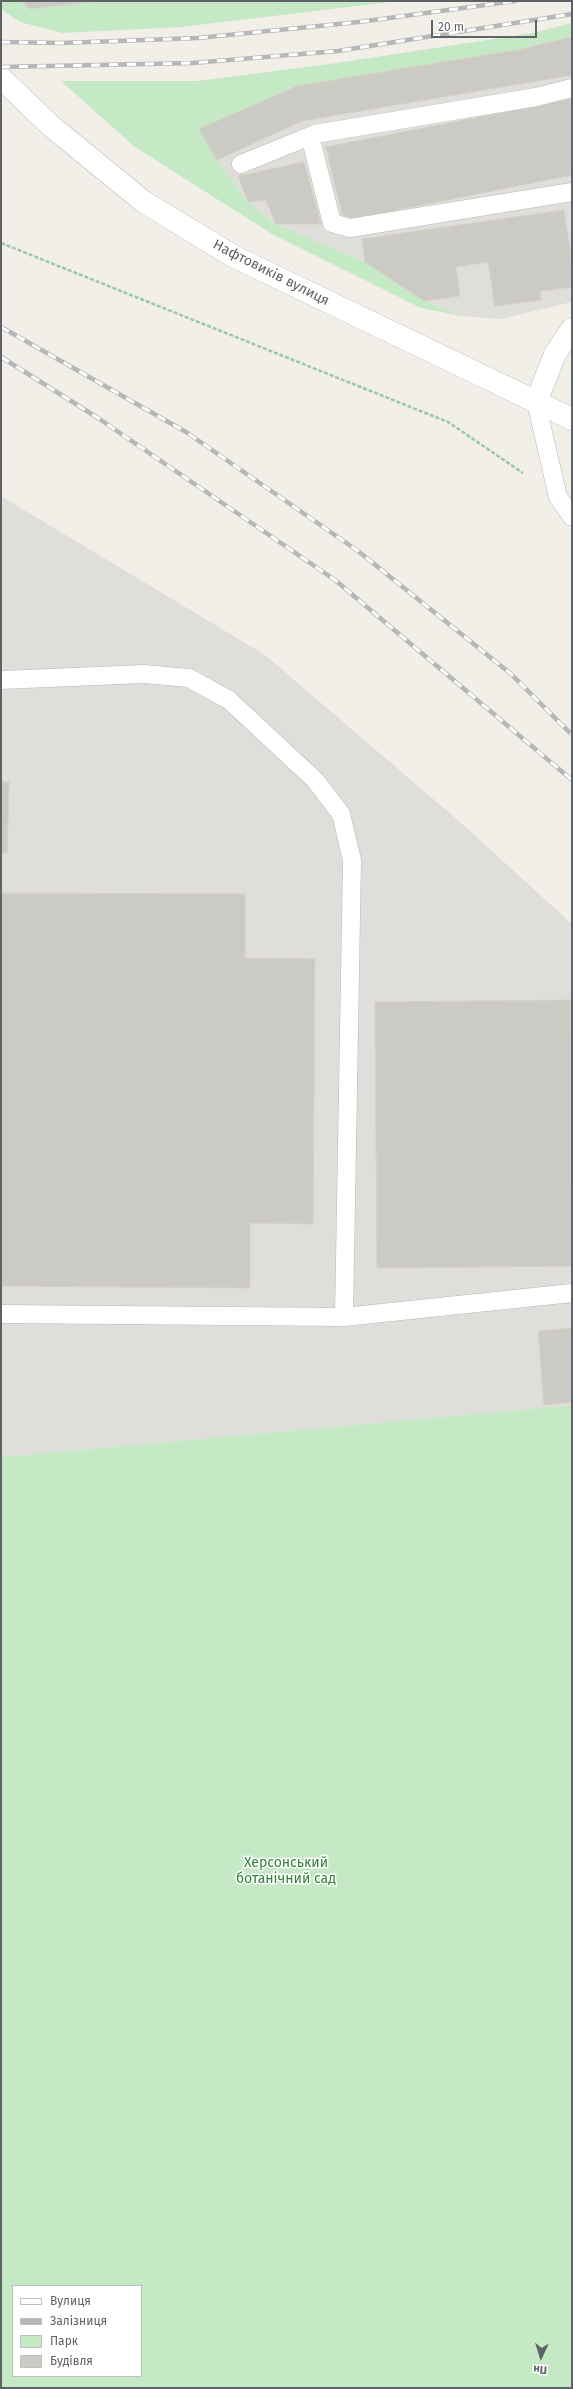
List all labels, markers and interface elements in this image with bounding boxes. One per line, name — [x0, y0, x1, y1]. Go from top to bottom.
scale bar — [433, 12, 539, 38]
text: 20 m — [438, 20, 464, 34]
street label: Нафтовиків вулиця — [210, 236, 332, 310]
park label: Херсонський ботанічний сад — [236, 1855, 336, 1888]
legend — [12, 2285, 142, 2377]
text: Вулиця — [50, 2294, 91, 2308]
text: Залізниця — [50, 2314, 107, 2328]
text: Парк — [50, 2334, 78, 2348]
north arrow — [521, 2337, 561, 2377]
text: Будівля — [50, 2354, 93, 2368]
text: Пн — [533, 2363, 547, 2376]

